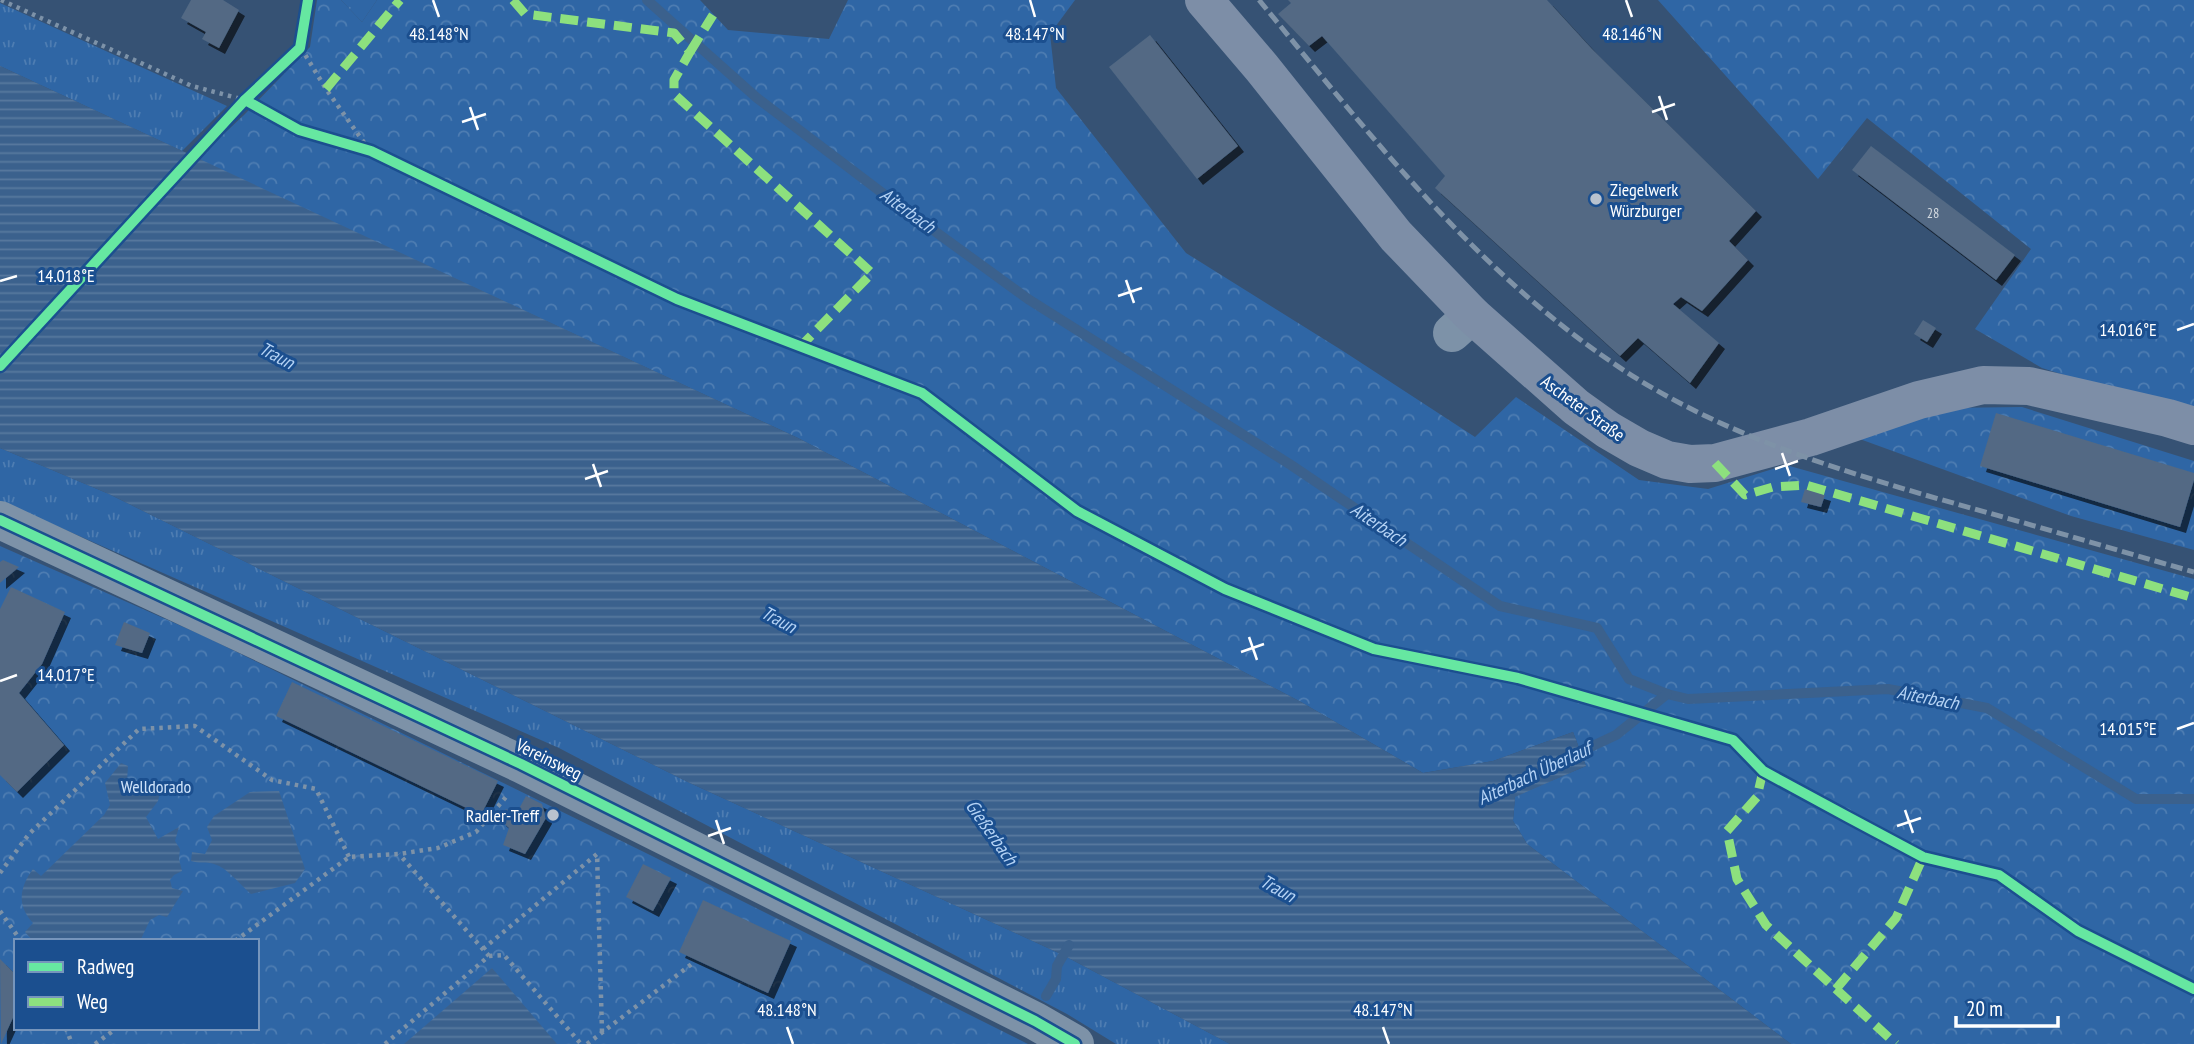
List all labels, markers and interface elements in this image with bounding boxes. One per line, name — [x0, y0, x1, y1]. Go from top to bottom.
text: 48.148°N — [409, 22, 469, 45]
text: 48.147°N — [1005, 22, 1065, 45]
text: 48.146°N — [1602, 22, 1662, 45]
place label: Ziegelwerk Würzburger — [1610, 178, 1682, 222]
water label: Aiterbach — [876, 182, 942, 239]
marker: Ziegelwerk Würzburger — [1588, 191, 1604, 207]
house number: 28 — [1927, 204, 1939, 222]
text: 14.018°E — [37, 264, 95, 287]
text: 14.016°E — [2099, 318, 2157, 341]
water label: Traun — [255, 336, 300, 375]
street label: Ascheter Straße — [1536, 370, 1630, 446]
water label: Aiterbach — [1346, 497, 1413, 552]
water label: Traun — [757, 600, 802, 639]
text: 14.017°E — [37, 663, 95, 686]
water label: Aiterbach — [1895, 679, 1962, 715]
text: 14.015°E — [2099, 717, 2157, 740]
street label: Vereinsweg — [511, 733, 586, 785]
water label: Aiterbach Überlauf — [1473, 734, 1598, 810]
park label: Welldorado — [121, 775, 191, 798]
water label: Gießerbach — [961, 795, 1024, 871]
place label: Radler-Treff — [466, 804, 540, 827]
marker: Radler-Treff — [545, 807, 561, 823]
water label: Traun — [1256, 869, 1301, 908]
legend — [14, 939, 259, 1030]
text: Radweg — [77, 953, 134, 980]
scale bar — [1956, 984, 2058, 1028]
text: Weg — [77, 988, 108, 1015]
text: 20 m — [1966, 995, 2003, 1022]
text: 48.148°N — [757, 998, 817, 1021]
text: 48.147°N — [1353, 998, 1413, 1021]

